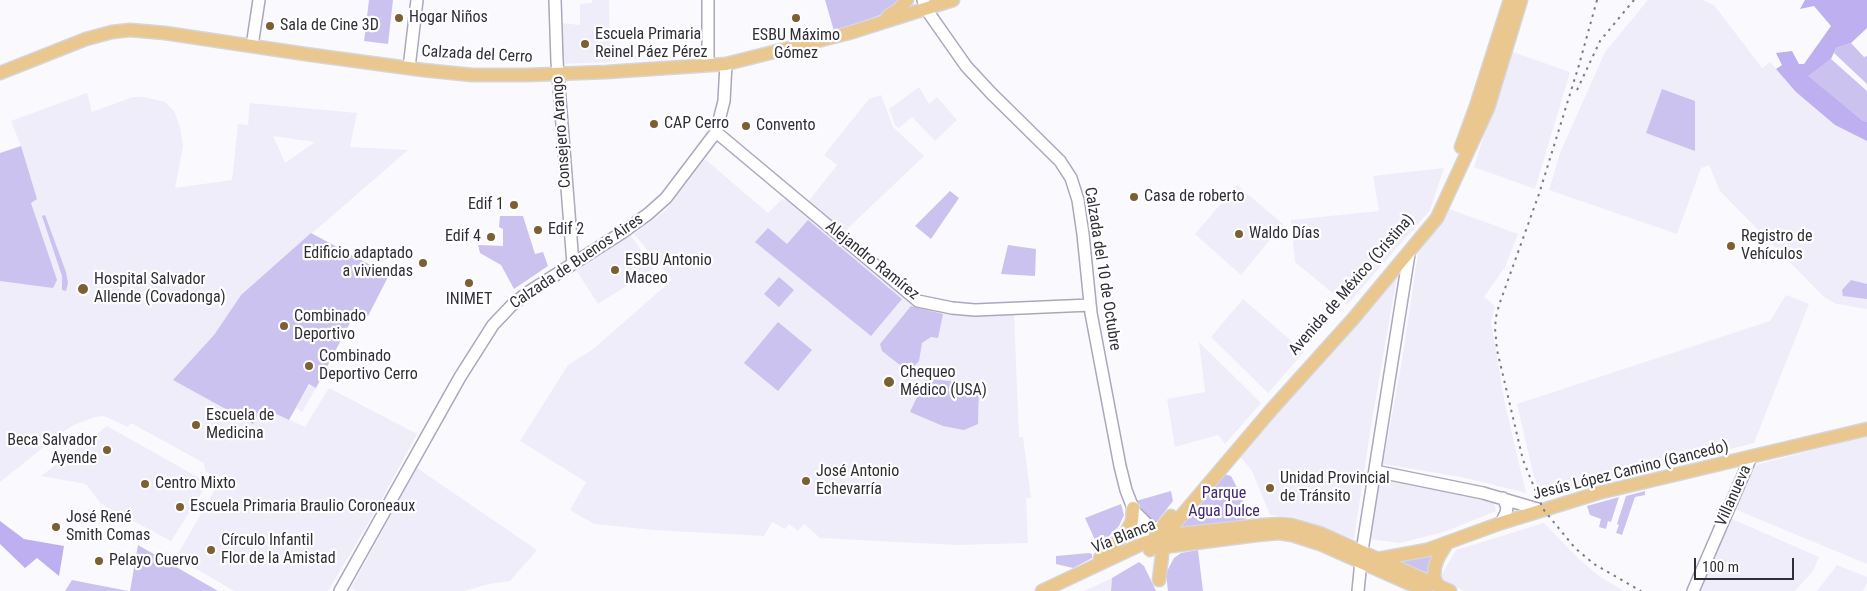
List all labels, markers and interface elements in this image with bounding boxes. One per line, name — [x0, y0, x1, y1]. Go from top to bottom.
place label: Hogar Niños — [409, 8, 488, 28]
marker: Hogar Niños — [393, 12, 405, 24]
marker: ESBU Máximo Gómez — [790, 12, 802, 24]
place label: Sala de Cine 3D — [280, 16, 379, 36]
marker: Sala de Cine 3D — [264, 20, 276, 32]
place label: Escuela Primaria Reinel Páez Pérez — [595, 25, 707, 63]
place label: ESBU Máximo Gómez — [752, 26, 840, 64]
marker: Escuela Primaria Reinel Páez Pérez — [579, 38, 591, 50]
street label: Calzada del Cerro — [421, 42, 533, 68]
street label: Consejero Arango — [549, 75, 575, 189]
place label: CAP Cerro — [664, 114, 729, 134]
place label: Convento — [756, 116, 815, 136]
marker: CAP Cerro — [648, 118, 660, 130]
marker: Convento — [740, 120, 752, 132]
street label: Calzada del 10 de Octubre — [1080, 186, 1124, 352]
place label: Casa de roberto — [1144, 187, 1244, 207]
marker: Casa de roberto — [1128, 191, 1140, 203]
place label: Edif 1 — [468, 195, 504, 215]
marker: Edif 1 — [508, 199, 520, 211]
street label: Calzada de Buenos Aires — [507, 210, 647, 314]
street label: Avenida de México (Cristina) — [1285, 210, 1419, 360]
street label: Alejandro Ramírez — [821, 217, 923, 305]
place label: Edif 2 — [548, 220, 584, 240]
marker: Edif 2 — [532, 224, 544, 236]
place label: Waldo Días — [1249, 224, 1320, 244]
place label: Edif 4 — [445, 227, 481, 247]
place label: Registro de Vehículos — [1741, 227, 1812, 265]
marker: Waldo Días — [1233, 228, 1245, 240]
marker: Edif 4 — [485, 231, 497, 243]
marker: Registro de Vehículos — [1725, 240, 1737, 252]
place label: Edificio adaptado a viviendas — [303, 244, 413, 282]
place label: ESBU Antonio Maceo — [625, 251, 712, 289]
marker: Edificio adaptado a viviendas — [417, 257, 429, 269]
marker: ESBU Antonio Maceo — [609, 264, 621, 276]
place label: Hospital Salvador Allende (Covadonga) — [94, 270, 226, 308]
marker: INIMET — [463, 277, 475, 289]
marker: Hospital Salvador Allende (Covadonga) — [76, 282, 90, 296]
place label: INIMET — [446, 290, 492, 310]
place label: Combinado Deportivo — [294, 307, 366, 345]
marker: Combinado Deportivo — [278, 320, 290, 332]
place label: Combinado Deportivo Cerro — [319, 347, 418, 385]
marker: Combinado Deportivo Cerro — [303, 360, 315, 372]
place label: Chequeo Médico (USA) — [900, 363, 987, 401]
marker: Chequeo Médico (USA) — [882, 375, 896, 389]
place label: Escuela de Medicina — [206, 406, 274, 444]
marker: Escuela de Medicina — [190, 419, 202, 431]
place label: Beca Salvador Ayende — [7, 431, 97, 469]
street label: Jesús López Camino (Gancedo) — [1531, 437, 1731, 505]
marker: Beca Salvador Ayende — [101, 444, 113, 456]
place label: José Antonio Echevarría — [816, 462, 899, 500]
street label: Villanueva — [1712, 462, 1756, 530]
place label: Unidad Provincial de Tránsito — [1280, 469, 1390, 507]
place label: Centro Mixto — [155, 474, 236, 494]
marker: José Antonio Echevarría — [800, 475, 812, 487]
marker: Centro Mixto — [139, 478, 151, 490]
marker: Unidad Provincial de Tránsito — [1264, 482, 1276, 494]
park label: Parque Agua Dulce — [1188, 484, 1260, 522]
place label: Escuela Primaria Braulio Coroneaux — [190, 497, 415, 517]
marker: Escuela Primaria Braulio Coroneaux — [174, 501, 186, 513]
place label: José René Smith Comas — [66, 508, 150, 546]
street label: Vía Blanca — [1089, 516, 1159, 558]
marker: José René Smith Comas — [50, 521, 62, 533]
place label: Círculo Infantil Flor de la Amistad — [221, 531, 336, 569]
marker: Círculo Infantil Flor de la Amistad — [205, 544, 217, 556]
scale bar — [1697, 548, 1797, 580]
place label: Pelayo Cuervo — [109, 551, 199, 571]
marker: Pelayo Cuervo — [93, 555, 105, 567]
text: 100 m — [1702, 558, 1739, 576]

